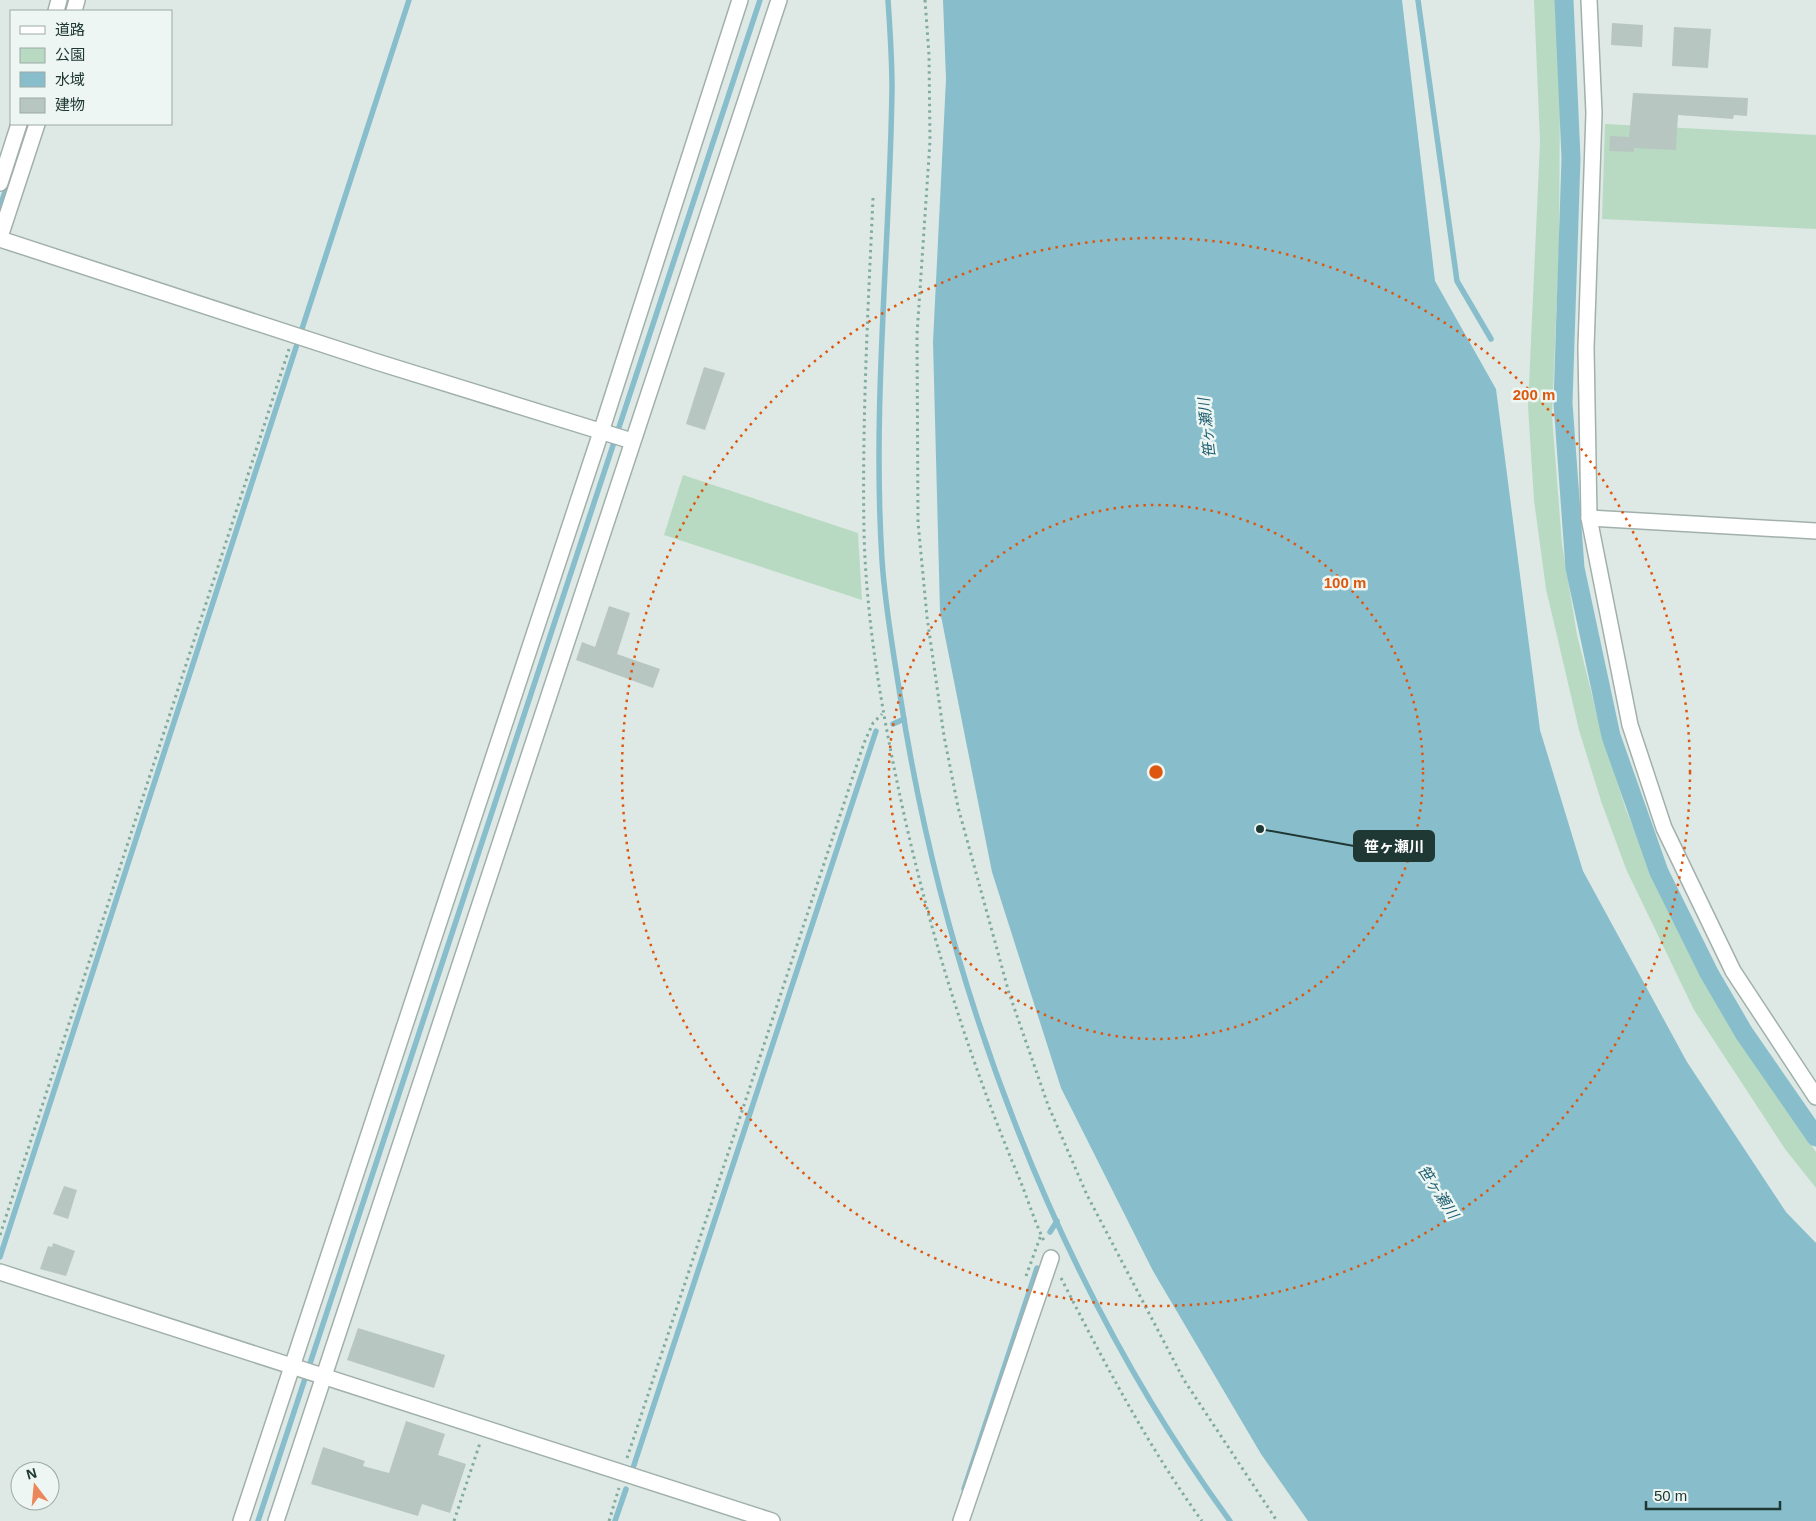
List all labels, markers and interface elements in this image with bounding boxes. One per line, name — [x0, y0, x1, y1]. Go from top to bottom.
legend — [10, 10, 172, 125]
text: 道路 — [55, 21, 85, 38]
text: 公園 — [55, 46, 85, 63]
text: 水域 — [55, 71, 85, 88]
text: 建物 — [55, 96, 85, 113]
text: 200 m — [1513, 386, 1555, 403]
water label: 笹ヶ瀬川 — [1195, 395, 1218, 459]
text: 100 m — [1324, 574, 1366, 591]
centre of rings — [1147, 763, 1165, 781]
callout: 笹ヶ瀬川 — [1354, 831, 1434, 861]
text: 笹ヶ瀬川 — [1364, 838, 1424, 855]
water label: 笹ヶ瀬川 — [1415, 1162, 1463, 1223]
north arrow — [10, 1461, 60, 1511]
text: N — [24, 1464, 38, 1483]
scale bar — [1646, 1478, 1780, 1510]
text: 50 m — [1654, 1487, 1687, 1504]

